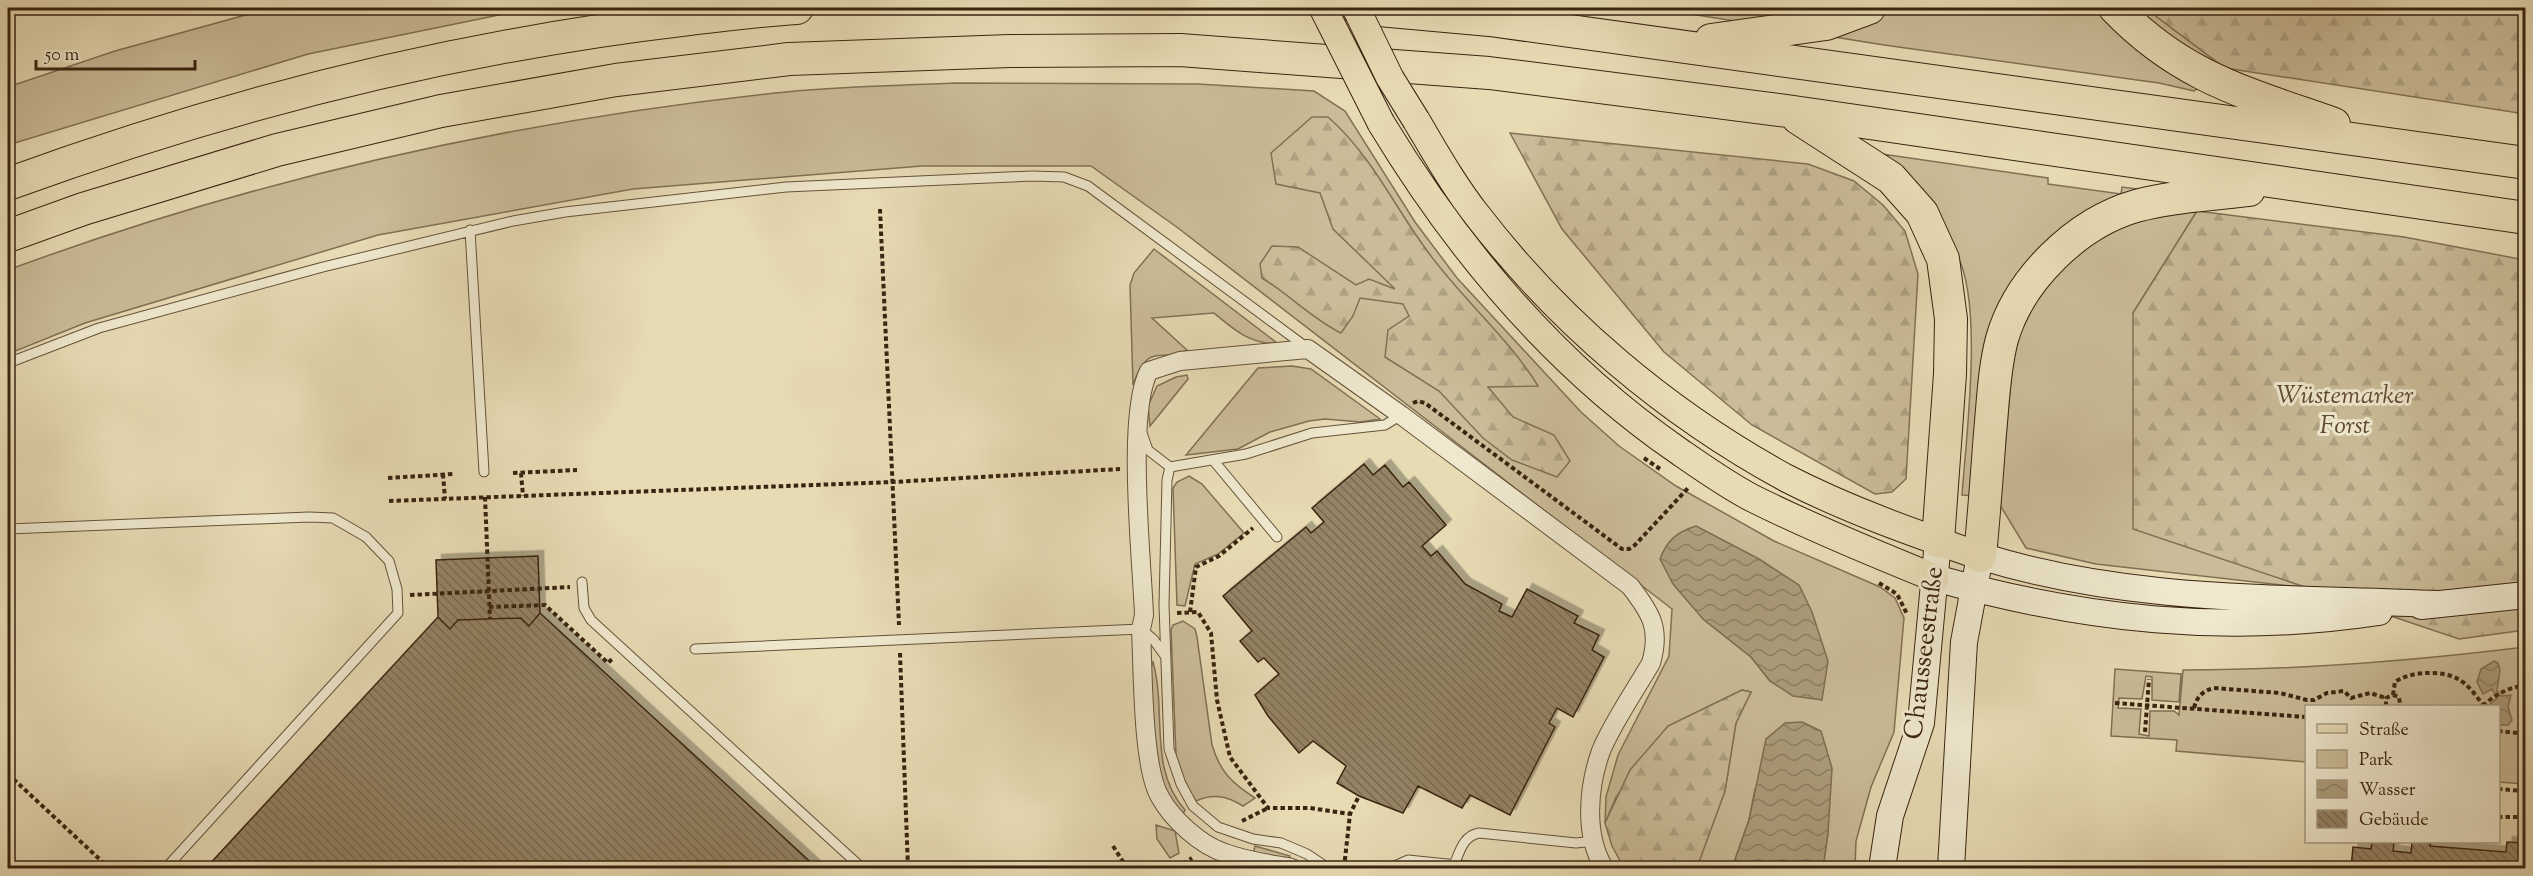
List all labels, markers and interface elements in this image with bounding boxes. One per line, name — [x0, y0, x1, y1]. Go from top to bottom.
scale bar — [36, 33, 195, 71]
text: 50 m — [44, 43, 80, 69]
park label: Wüstemarker Forst — [2276, 378, 2414, 445]
street label: Chausseestraße — [1896, 564, 1954, 742]
legend — [2305, 705, 2500, 843]
text: Straße — [2359, 718, 2409, 744]
text: Park — [2359, 748, 2394, 774]
text: Wasser — [2359, 778, 2416, 804]
text: Gebäude — [2359, 808, 2429, 834]

